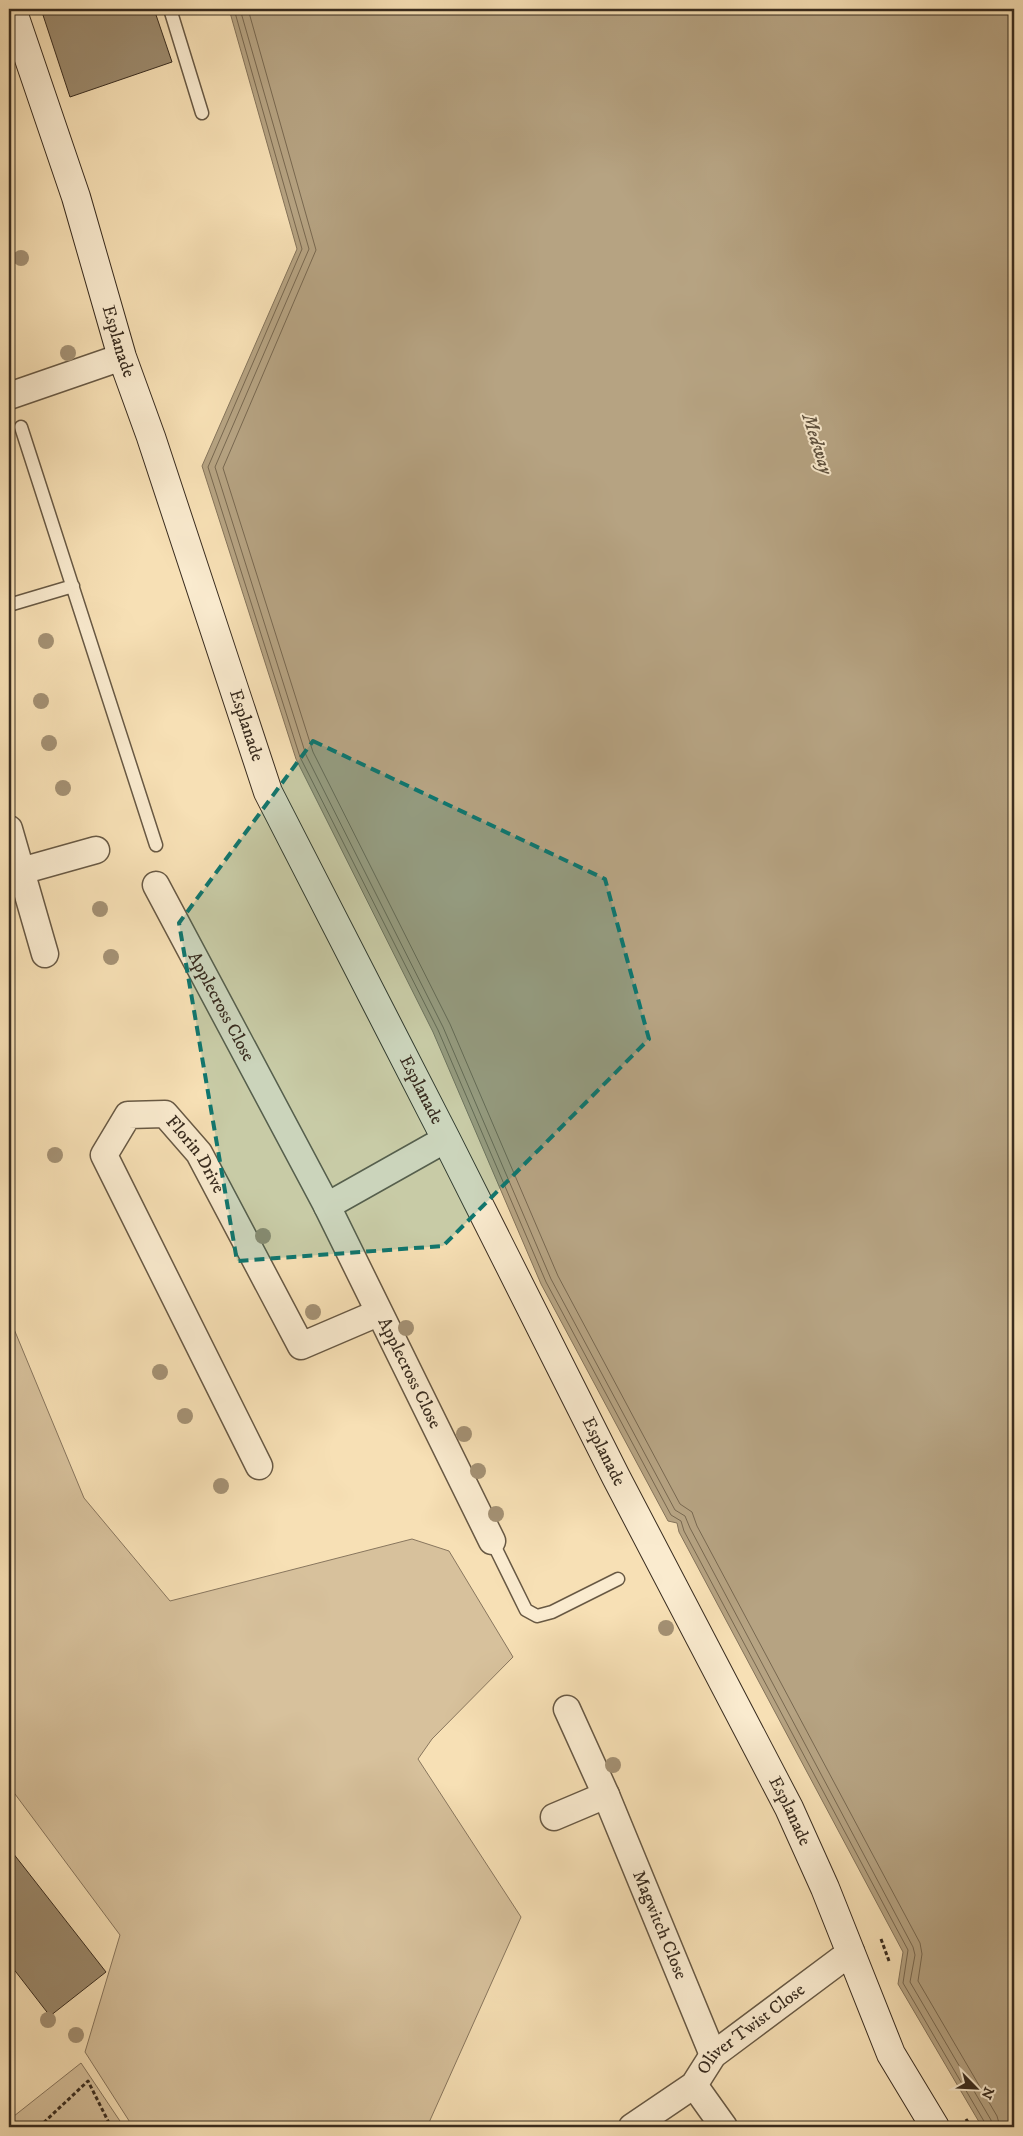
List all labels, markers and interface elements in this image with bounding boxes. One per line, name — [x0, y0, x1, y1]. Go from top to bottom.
street label: Esplanade — [97, 303, 140, 381]
water label: Medway — [796, 409, 838, 479]
street label: Esplanade — [224, 687, 268, 764]
street label: Applecross Close — [183, 948, 259, 1065]
street label: Esplanade — [394, 1052, 448, 1128]
street label: Florin Drive — [161, 1111, 229, 1197]
street label: Applecross Close — [373, 1314, 446, 1432]
street label: Esplanade — [577, 1414, 630, 1490]
street label: Esplanade — [764, 1773, 816, 1849]
street label: Magwitch Close — [627, 1867, 692, 1983]
street label: Oliver Twist Close — [692, 1979, 809, 2079]
north arrow — [950, 2064, 1000, 2114]
text: N — [976, 2084, 998, 2102]

